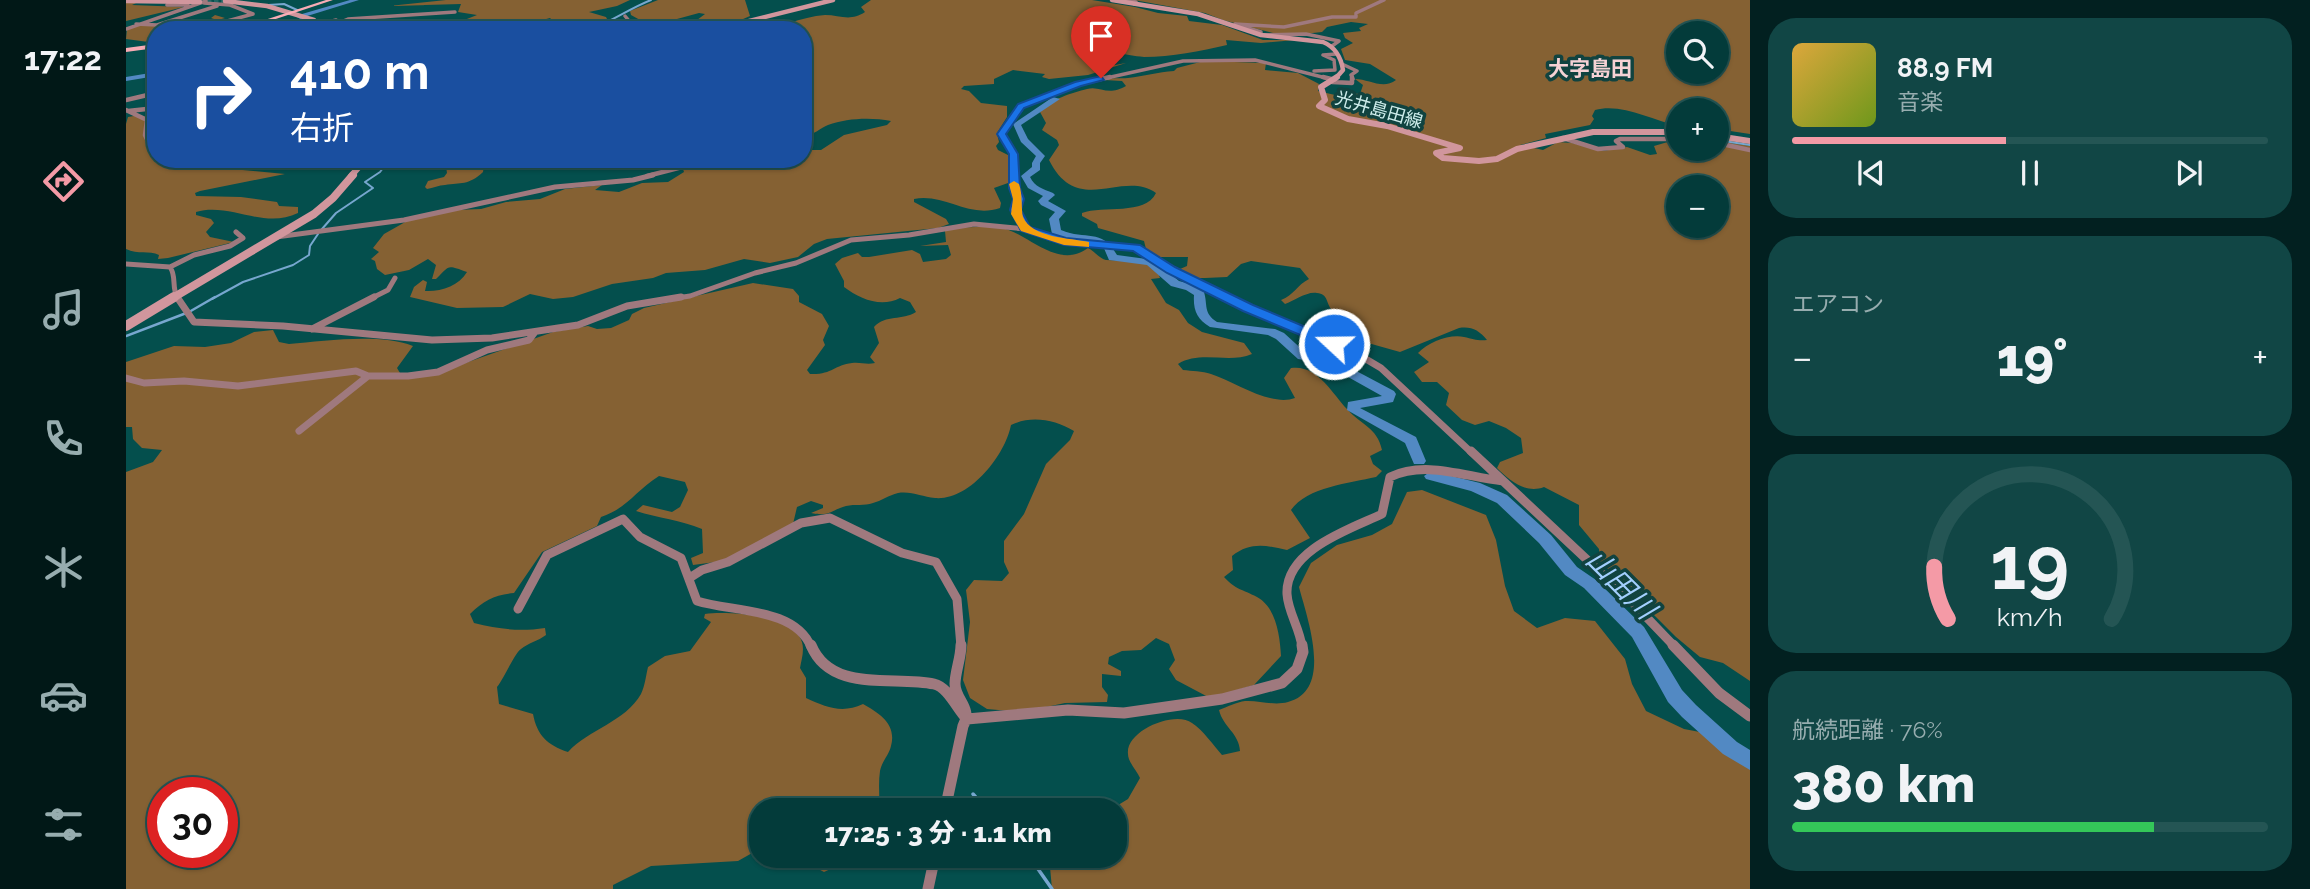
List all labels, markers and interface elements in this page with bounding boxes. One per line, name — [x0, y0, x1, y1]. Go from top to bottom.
pin — [1071, 6, 1131, 78]
icon: arrive — [1082, 17, 1120, 55]
map controls — [1666, 21, 1729, 238]
button: search — [1666, 21, 1729, 84]
text: 17:22 — [24, 40, 102, 77]
text: 410 m — [290, 43, 430, 100]
icon: right — [175, 49, 266, 140]
text: 88.9 FM — [1897, 53, 1993, 83]
district label: 大字島田 — [1548, 56, 1632, 81]
street label: 光井島田線 — [1333, 87, 1425, 132]
text: 音楽 — [1897, 88, 1943, 115]
button: + — [1666, 98, 1729, 161]
text: 右折 — [290, 109, 354, 146]
icon: previous — [1852, 154, 1890, 192]
icon: pause — [2011, 154, 2049, 192]
icon: next — [2170, 154, 2208, 192]
icon: directions — [39, 157, 88, 206]
button: − — [1666, 175, 1729, 238]
icon: music — [39, 285, 88, 334]
text: エアコン — [1792, 290, 1884, 317]
position arrow — [1297, 307, 1371, 381]
text: 19° — [1997, 327, 2068, 388]
text: − — [1792, 335, 1812, 380]
text: + — [2252, 335, 2268, 380]
icon: phone — [39, 414, 88, 463]
text: 19 — [1991, 522, 2069, 607]
icon: climate — [39, 543, 88, 592]
water label: 山田川 — [1579, 543, 1664, 628]
text: km/h — [1997, 602, 2063, 632]
icon: car — [39, 671, 88, 720]
text: 航続距離 · 76% — [1792, 716, 1943, 743]
text: 380 km — [1792, 753, 1975, 814]
speed limit sign: 30 — [147, 777, 238, 868]
icon: filters — [39, 800, 88, 849]
text: 17:25 · 3 分 · 1.1 km — [825, 818, 1051, 848]

